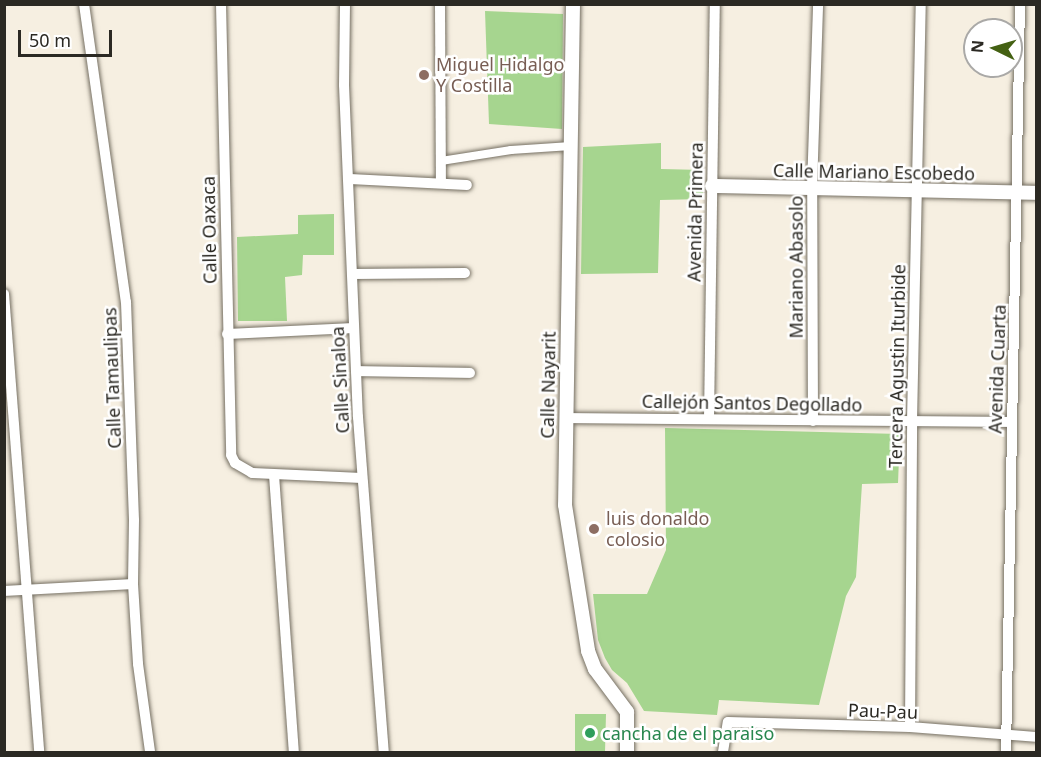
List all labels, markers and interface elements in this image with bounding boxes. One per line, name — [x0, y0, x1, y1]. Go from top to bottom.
scale bar — [21, 18, 116, 56]
north arrow — [963, 18, 1023, 78]
text: 50 m — [29, 28, 71, 52]
text: N — [966, 39, 989, 54]
place label: Miguel Hidalgo Y Costilla — [436, 54, 564, 97]
marker: Miguel Hidalgo Y Costilla — [417, 68, 431, 82]
street label: Avenida Primera — [683, 142, 707, 282]
street label: Calle Mariano Escobedo — [773, 159, 975, 185]
street label: Calle Oaxaca — [197, 176, 221, 284]
street label: Mariano Abasolo — [785, 195, 807, 339]
street label: Tercera Agustin Iturbide — [884, 264, 910, 468]
street label: Avenida Cuarta — [984, 304, 1010, 434]
street label: Calle Tamaulipas — [99, 307, 125, 449]
street label: Calle Sinaloa — [326, 326, 354, 434]
street label: Calle Nayarit — [536, 331, 560, 439]
street label: Callejón Santos Degollado — [642, 390, 862, 416]
place label: luis donaldo colosio — [606, 508, 709, 550]
marker: luis donaldo colosio — [587, 522, 601, 536]
street label: Pau-Pau — [848, 699, 918, 723]
place label: cancha de el paraiso — [602, 722, 774, 744]
marker: cancha de el paraiso — [583, 726, 597, 740]

